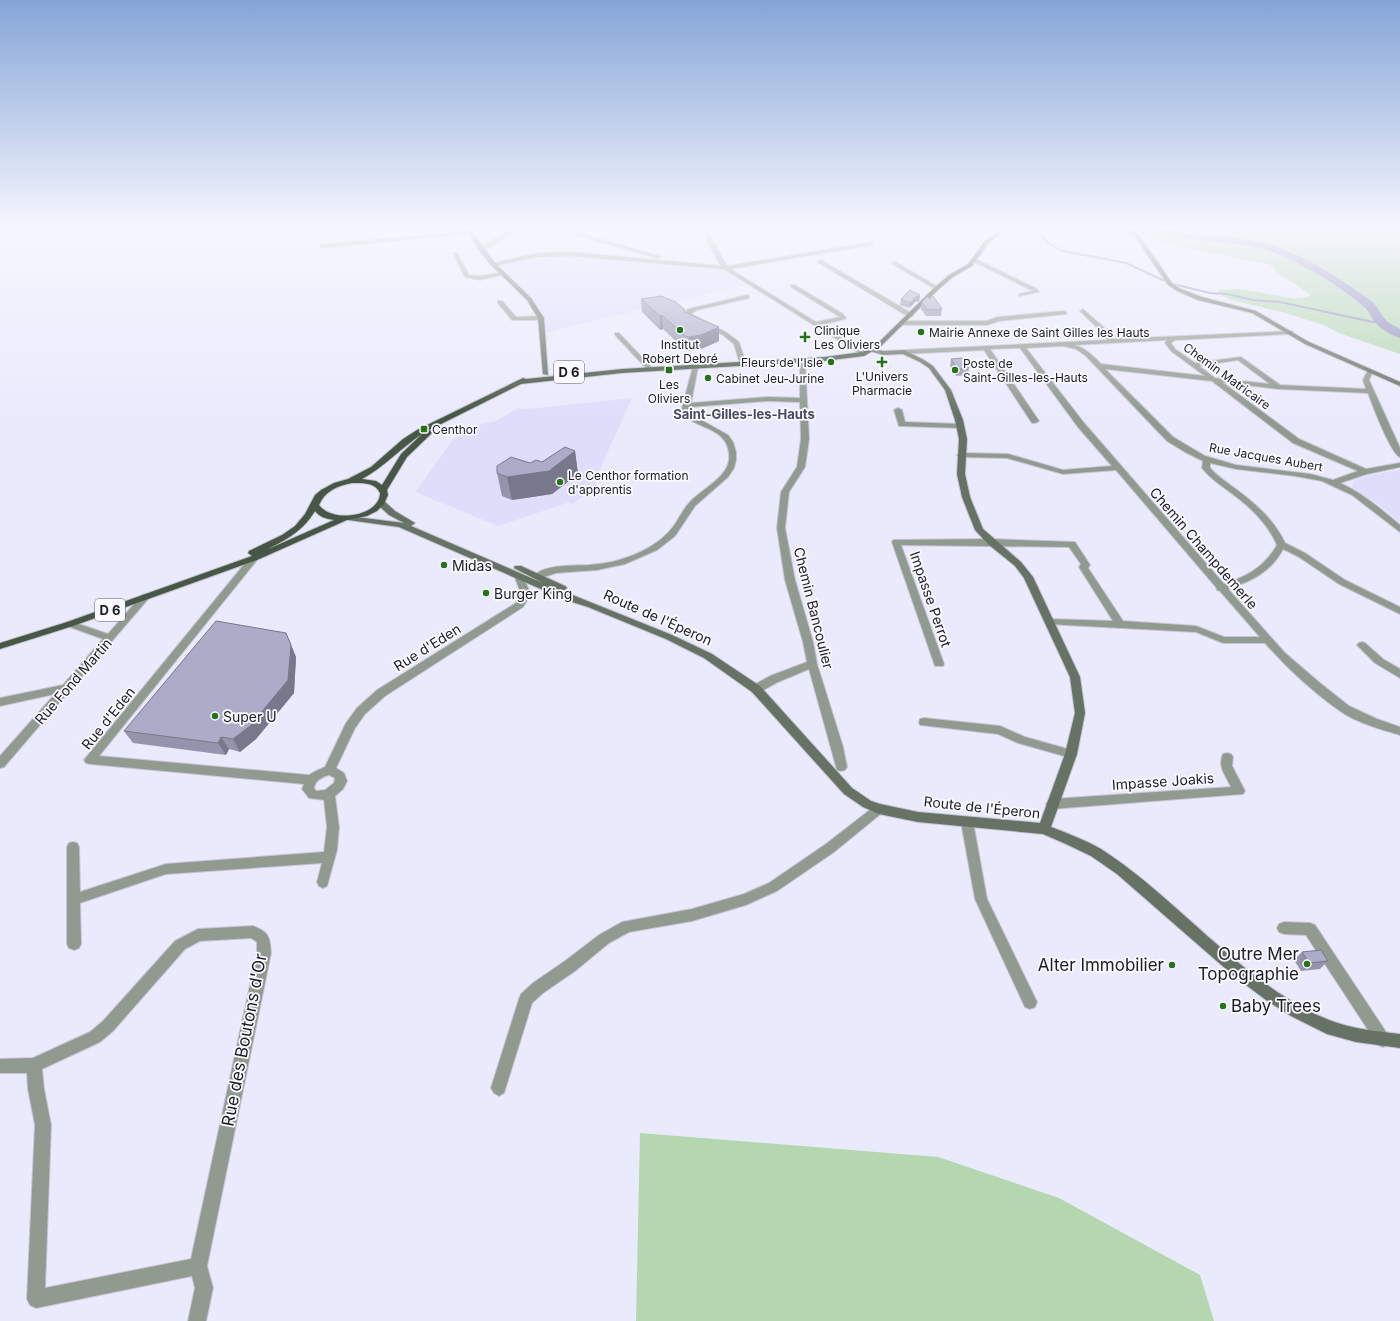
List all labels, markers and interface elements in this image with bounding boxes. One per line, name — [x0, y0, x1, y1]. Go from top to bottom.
place label: Clinique Les Oliviers — [814, 323, 880, 352]
marker: Institut Robert Debré — [675, 325, 685, 335]
place label: Mairie Annexe de Saint Gilles les Hauts — [929, 325, 1150, 340]
marker: Mairie Annexe de Saint Gilles les Hauts — [916, 327, 926, 337]
marker: Clinique Les Oliviers — [799, 331, 811, 343]
place label: Institut Robert Debré — [642, 337, 718, 366]
street label: Chemin Matricaire — [1181, 339, 1273, 413]
place label: Fleurs de l'Isle — [741, 355, 823, 370]
place label: Poste de Saint-Gilles-les-Hauts — [963, 356, 1088, 385]
marker: Fleurs de l'Isle — [826, 357, 836, 367]
marker: L'Univers Pharmacie — [877, 357, 887, 367]
road number: D 6 — [554, 361, 584, 383]
marker: Les Oliviers — [664, 365, 674, 375]
marker: Poste de Saint-Gilles-les-Hauts — [950, 365, 960, 375]
place label: L'Univers Pharmacie — [852, 369, 912, 398]
place label: Cabinet Jeu-Jurine — [716, 371, 824, 386]
marker: Cabinet Jeu-Jurine — [703, 373, 713, 383]
place label: Les Oliviers — [648, 377, 690, 406]
district label: Saint-Gilles-les-Hauts — [673, 406, 815, 422]
place label: Centhor — [432, 422, 478, 437]
marker: Centhor — [419, 424, 429, 434]
street label: Rue Jacques Aubert — [1208, 440, 1324, 474]
place label: Le Centhor formation d'apprentis — [568, 468, 688, 497]
marker: Le Centhor formation d'apprentis — [555, 477, 565, 487]
street label: Chemin Champdemerle — [1146, 484, 1262, 612]
street label: Chemin Bancoulier — [791, 545, 837, 671]
street label: Impasse Perrot — [907, 549, 955, 649]
place label: Midas — [452, 557, 492, 574]
marker: Midas — [439, 560, 449, 570]
place label: Burger King — [494, 585, 572, 602]
street label: Route de l'Éperon — [601, 585, 715, 649]
marker: Burger King — [481, 588, 491, 598]
road number: D 6 — [95, 599, 125, 621]
street label: Rue d'Eden — [390, 620, 464, 674]
street label: Rue Fond Martin — [31, 634, 115, 728]
street label: Rue d'Eden — [78, 683, 138, 753]
place label: Super U — [223, 708, 277, 725]
marker: Super U — [210, 711, 220, 721]
street label: Impasse Joakis — [1111, 769, 1215, 793]
street label: Route de l'Éperon — [923, 792, 1041, 822]
place label: Outre Mer Topographie — [1198, 944, 1300, 984]
street label: Rue des Boutons d'Or — [217, 951, 271, 1128]
place label: Alter Immobilier — [1038, 955, 1165, 975]
marker: Outre Mer Topographie — [1302, 959, 1312, 969]
marker: Alter Immobilier — [1167, 960, 1177, 970]
place label: Baby Trees — [1231, 996, 1321, 1016]
marker: Baby Trees — [1218, 1001, 1228, 1011]

